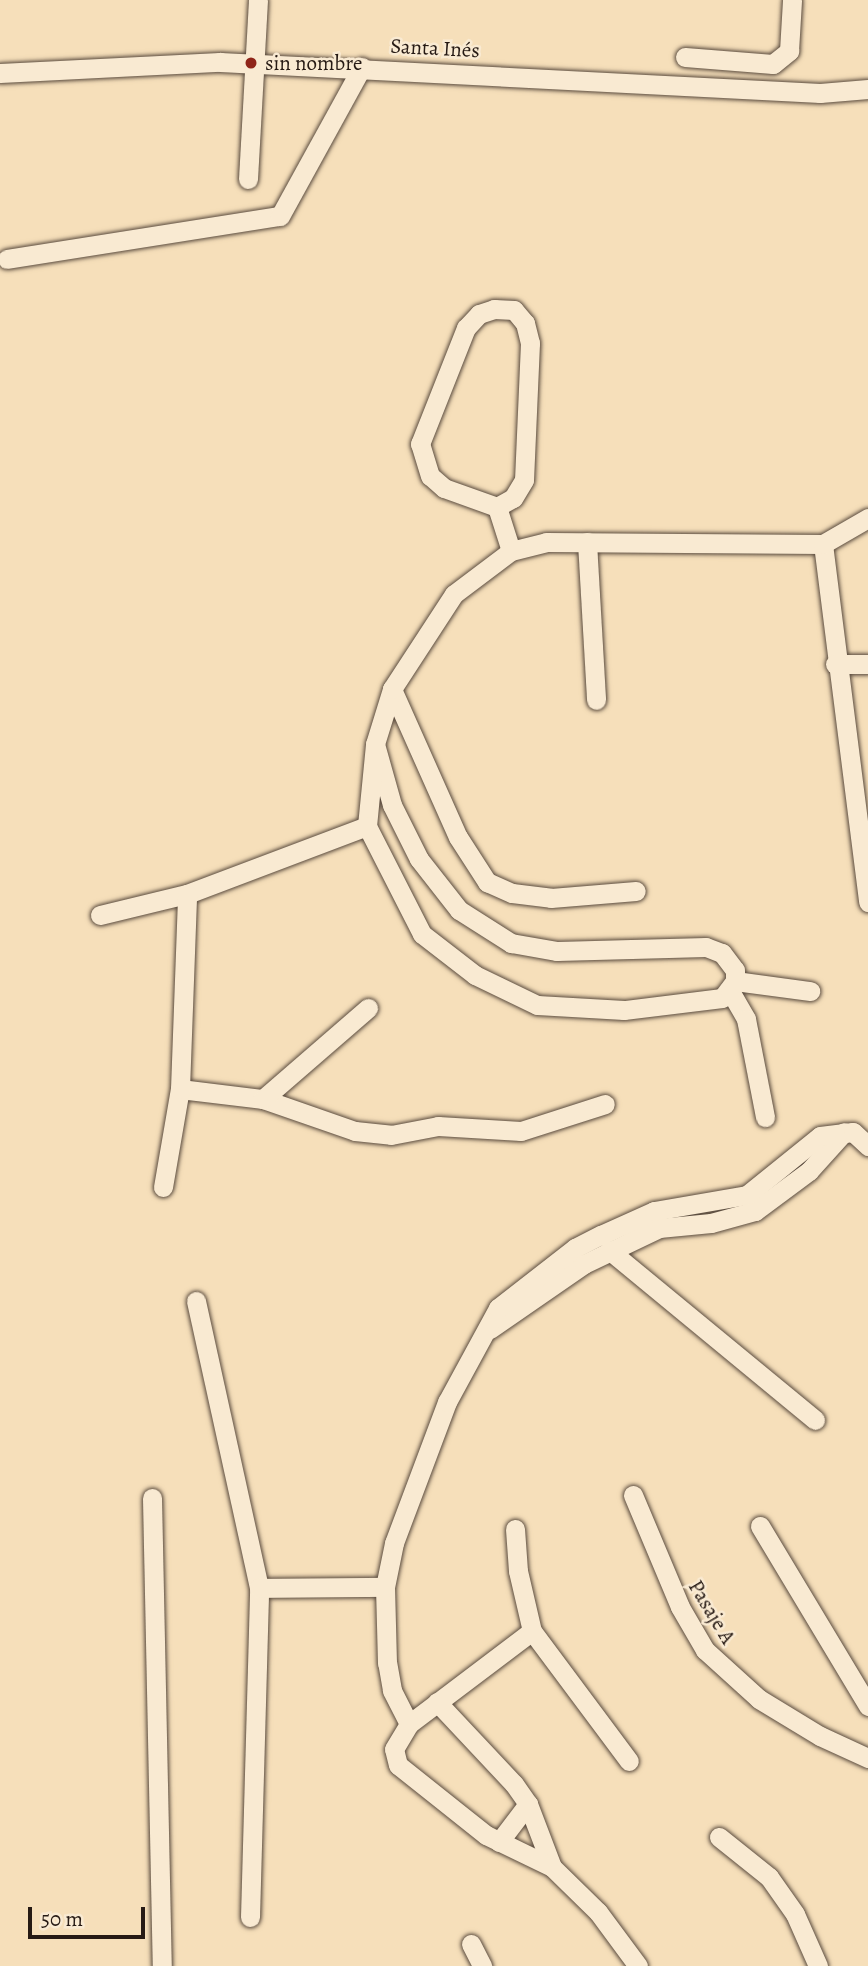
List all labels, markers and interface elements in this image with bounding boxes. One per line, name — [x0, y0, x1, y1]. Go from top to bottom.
street label: Santa Inés — [390, 33, 480, 63]
place label: sin nombre — [265, 50, 362, 76]
marker: sin nombre — [243, 55, 259, 71]
street label: Pasaje A — [683, 1575, 741, 1649]
scale bar — [32, 1892, 149, 1936]
text: 50 m — [41, 1905, 83, 1933]

